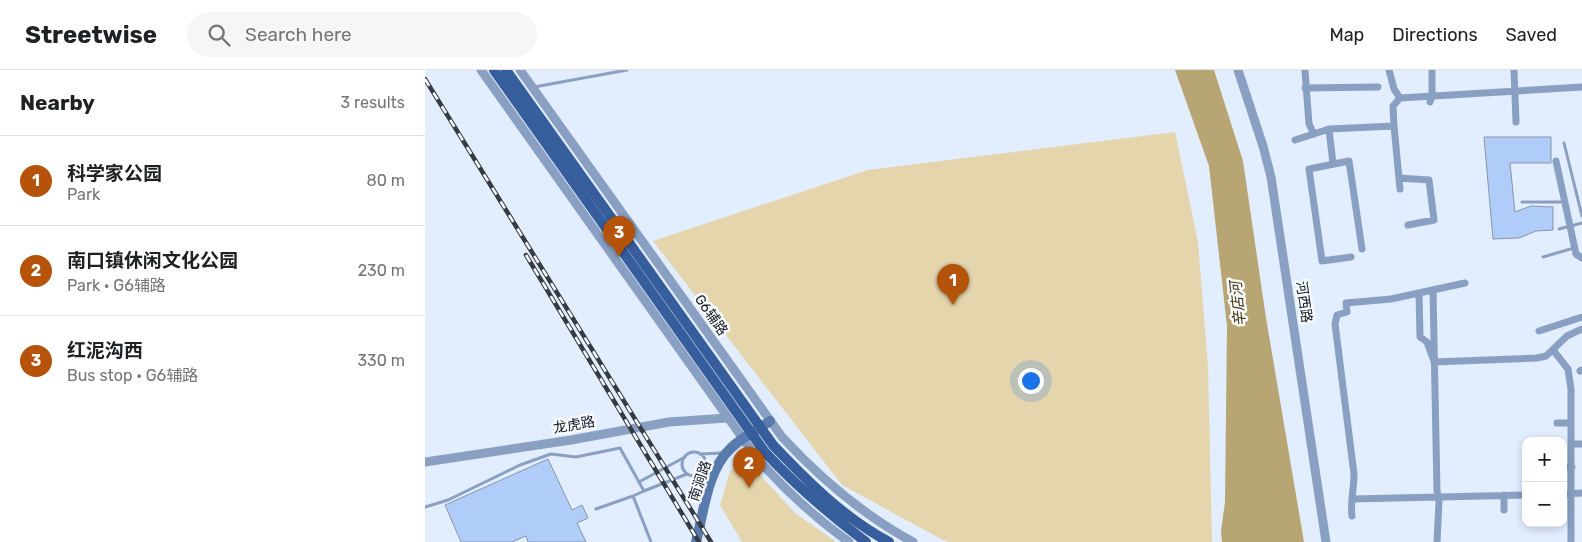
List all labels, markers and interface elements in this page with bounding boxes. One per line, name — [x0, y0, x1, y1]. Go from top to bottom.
search box — [187, 12, 537, 57]
text: Streetwise — [25, 21, 157, 49]
icon: search — [205, 21, 233, 49]
text: Search here — [245, 23, 352, 46]
text: Map — [1329, 24, 1364, 46]
text: Directions — [1392, 24, 1478, 46]
text: Saved — [1506, 24, 1557, 46]
text: Nearby — [20, 90, 95, 115]
text: 3 results — [340, 93, 405, 112]
text: 科学家公园 — [67, 162, 162, 185]
text: 1 — [32, 171, 40, 190]
text: 80 m — [367, 171, 405, 190]
text: Park — [67, 185, 100, 204]
pin: 3 — [603, 216, 635, 257]
text: 南口镇休闲文化公园 — [67, 249, 238, 272]
text: 2 — [31, 261, 41, 280]
text: 230 m — [358, 261, 405, 280]
pin: 1 — [937, 264, 969, 305]
text: Park · G6辅路 — [67, 276, 166, 295]
water label: 辛店河 — [1226, 278, 1249, 327]
street label: 河西路 — [1293, 280, 1315, 324]
street label: G6辅路 — [691, 291, 731, 339]
text: 红泥沟西 — [67, 339, 143, 362]
text: 3 — [31, 351, 41, 370]
text: 330 m — [357, 351, 405, 370]
text: Bus stop · G6辅路 — [67, 366, 198, 385]
your location — [1018, 368, 1044, 394]
street label: 龙虎路 — [552, 413, 596, 437]
map controls — [1522, 437, 1567, 527]
button: + — [1522, 437, 1567, 482]
pin: 2 — [733, 447, 765, 488]
street label: 南涧路 — [685, 458, 715, 504]
button: − — [1522, 482, 1567, 527]

